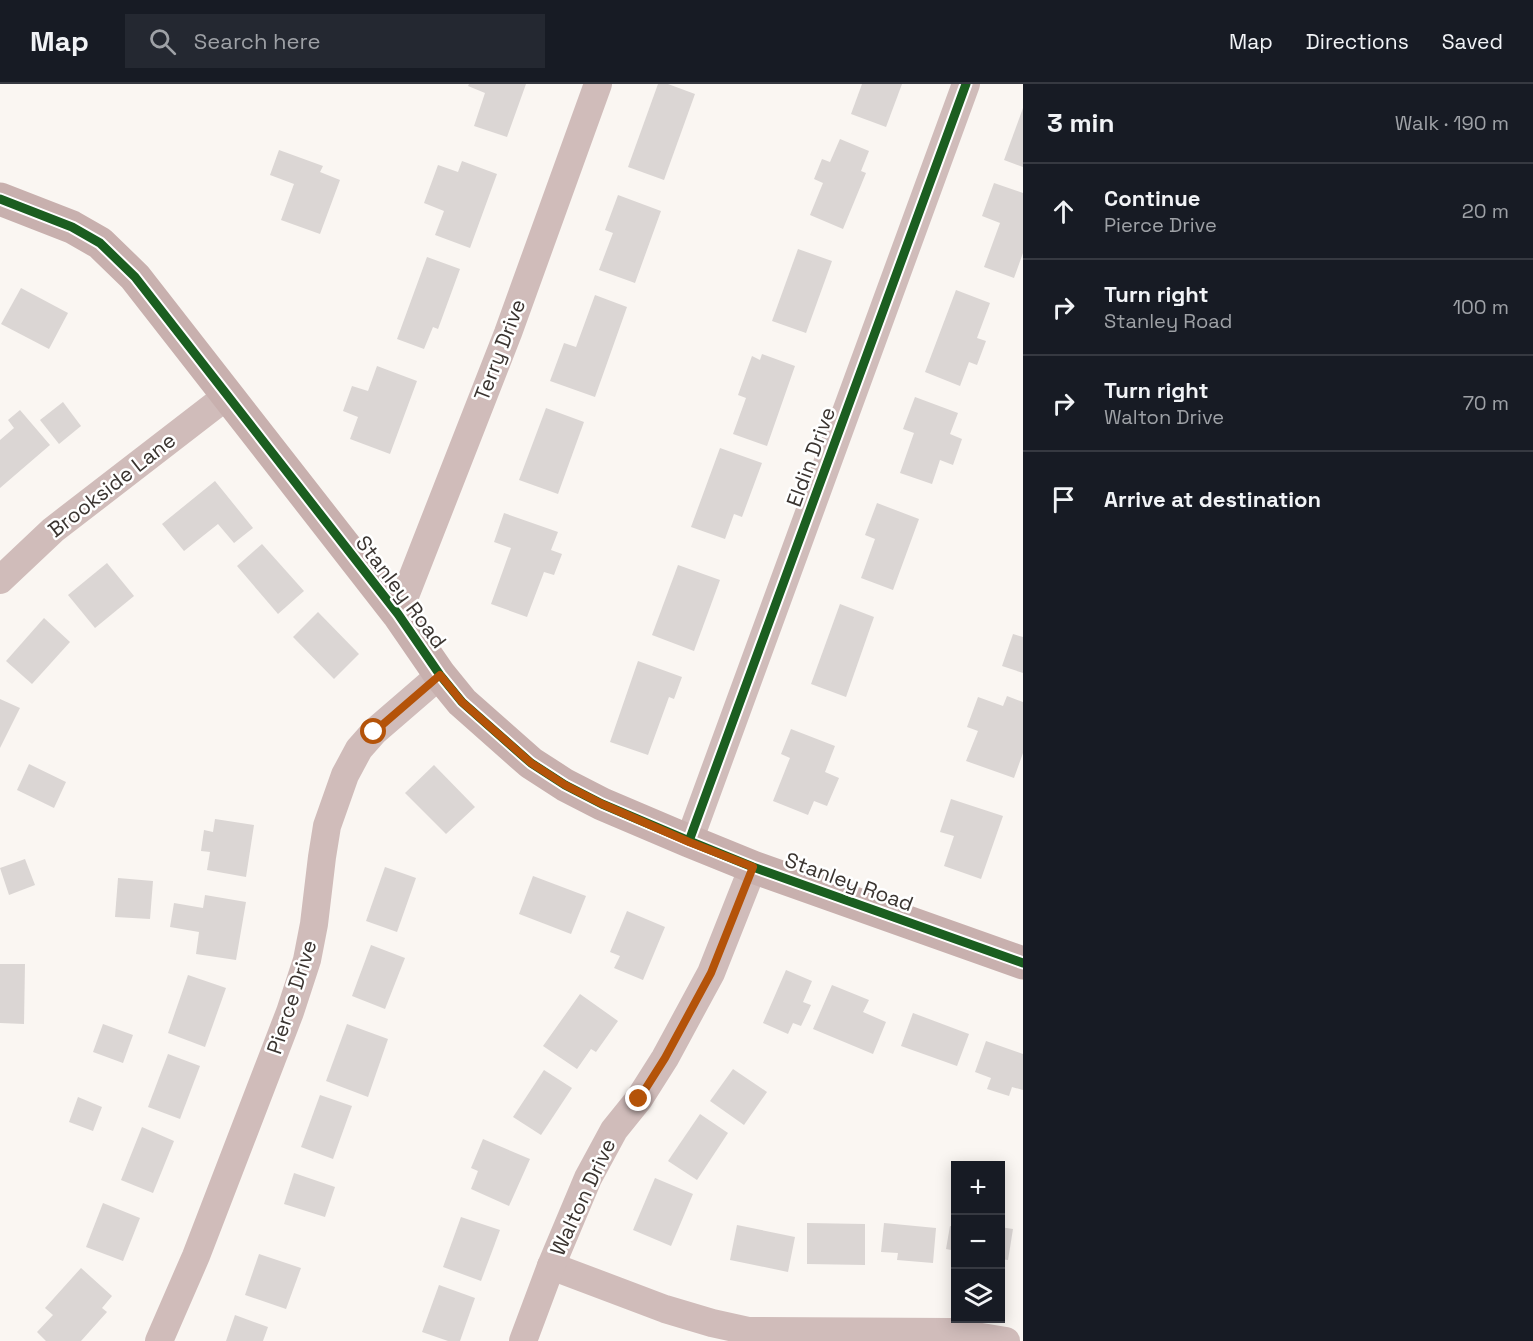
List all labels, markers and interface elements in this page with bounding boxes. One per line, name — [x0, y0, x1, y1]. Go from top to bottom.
search box — [125, 14, 545, 68]
text: Map — [30, 23, 89, 59]
icon: search — [146, 25, 179, 58]
text: Search here — [194, 27, 321, 55]
text: Map — [1229, 28, 1273, 55]
text: Directions — [1306, 28, 1409, 55]
text: Saved — [1442, 28, 1503, 55]
text: 3 min — [1047, 106, 1115, 140]
text: Walk · 190 m — [1395, 110, 1509, 136]
text: Continue — [1104, 184, 1200, 212]
icon: ahead — [1047, 195, 1080, 228]
text: 20 m — [1462, 198, 1509, 224]
text: Pierce Drive — [1104, 212, 1217, 238]
text: Turn right — [1104, 280, 1209, 308]
icon: right — [1047, 291, 1080, 324]
text: 100 m — [1453, 294, 1509, 320]
street label: Terry Drive — [468, 295, 531, 405]
text: Stanley Road — [1104, 308, 1232, 334]
text: Turn right — [1104, 376, 1209, 404]
icon: right — [1047, 387, 1080, 420]
text: 70 m — [1463, 390, 1509, 416]
street label: Eldin Drive — [780, 403, 841, 510]
text: Walton Drive — [1104, 404, 1224, 430]
street label: Brookside Lane — [42, 426, 181, 543]
icon: arrive — [1047, 483, 1080, 516]
text: Arrive at destination — [1104, 485, 1321, 513]
street label: Stanley Road — [350, 530, 453, 654]
route start — [360, 718, 386, 744]
street label: Stanley Road — [781, 846, 917, 917]
street label: Pierce Drive — [260, 936, 323, 1057]
route end — [625, 1085, 651, 1111]
street label: Walton Drive — [544, 1134, 621, 1260]
map controls — [951, 1161, 1005, 1323]
button: + — [951, 1161, 1005, 1215]
button: − — [951, 1215, 1005, 1269]
button: layers — [951, 1269, 1005, 1323]

